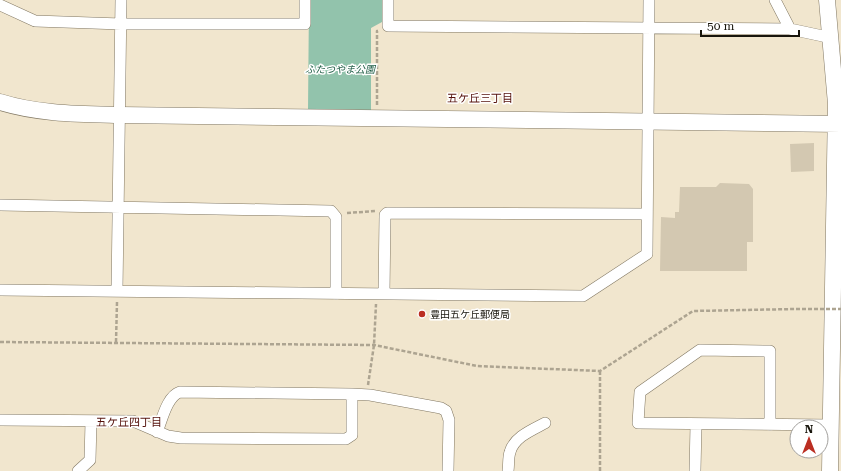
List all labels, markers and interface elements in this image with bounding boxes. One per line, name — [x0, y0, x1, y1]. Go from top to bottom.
scale bar — [701, 12, 799, 38]
text: 50 m — [707, 19, 734, 33]
park label: ふたつやま公園 — [305, 64, 377, 75]
district label: 五ケ丘三丁目 — [447, 92, 513, 105]
marker: 豊田五ケ丘郵便局 — [417, 309, 427, 319]
place label: 豊田五ケ丘郵便局 — [430, 309, 510, 320]
district label: 五ケ丘四丁目 — [96, 416, 162, 429]
north arrow — [789, 419, 829, 459]
text: N — [805, 423, 814, 436]

